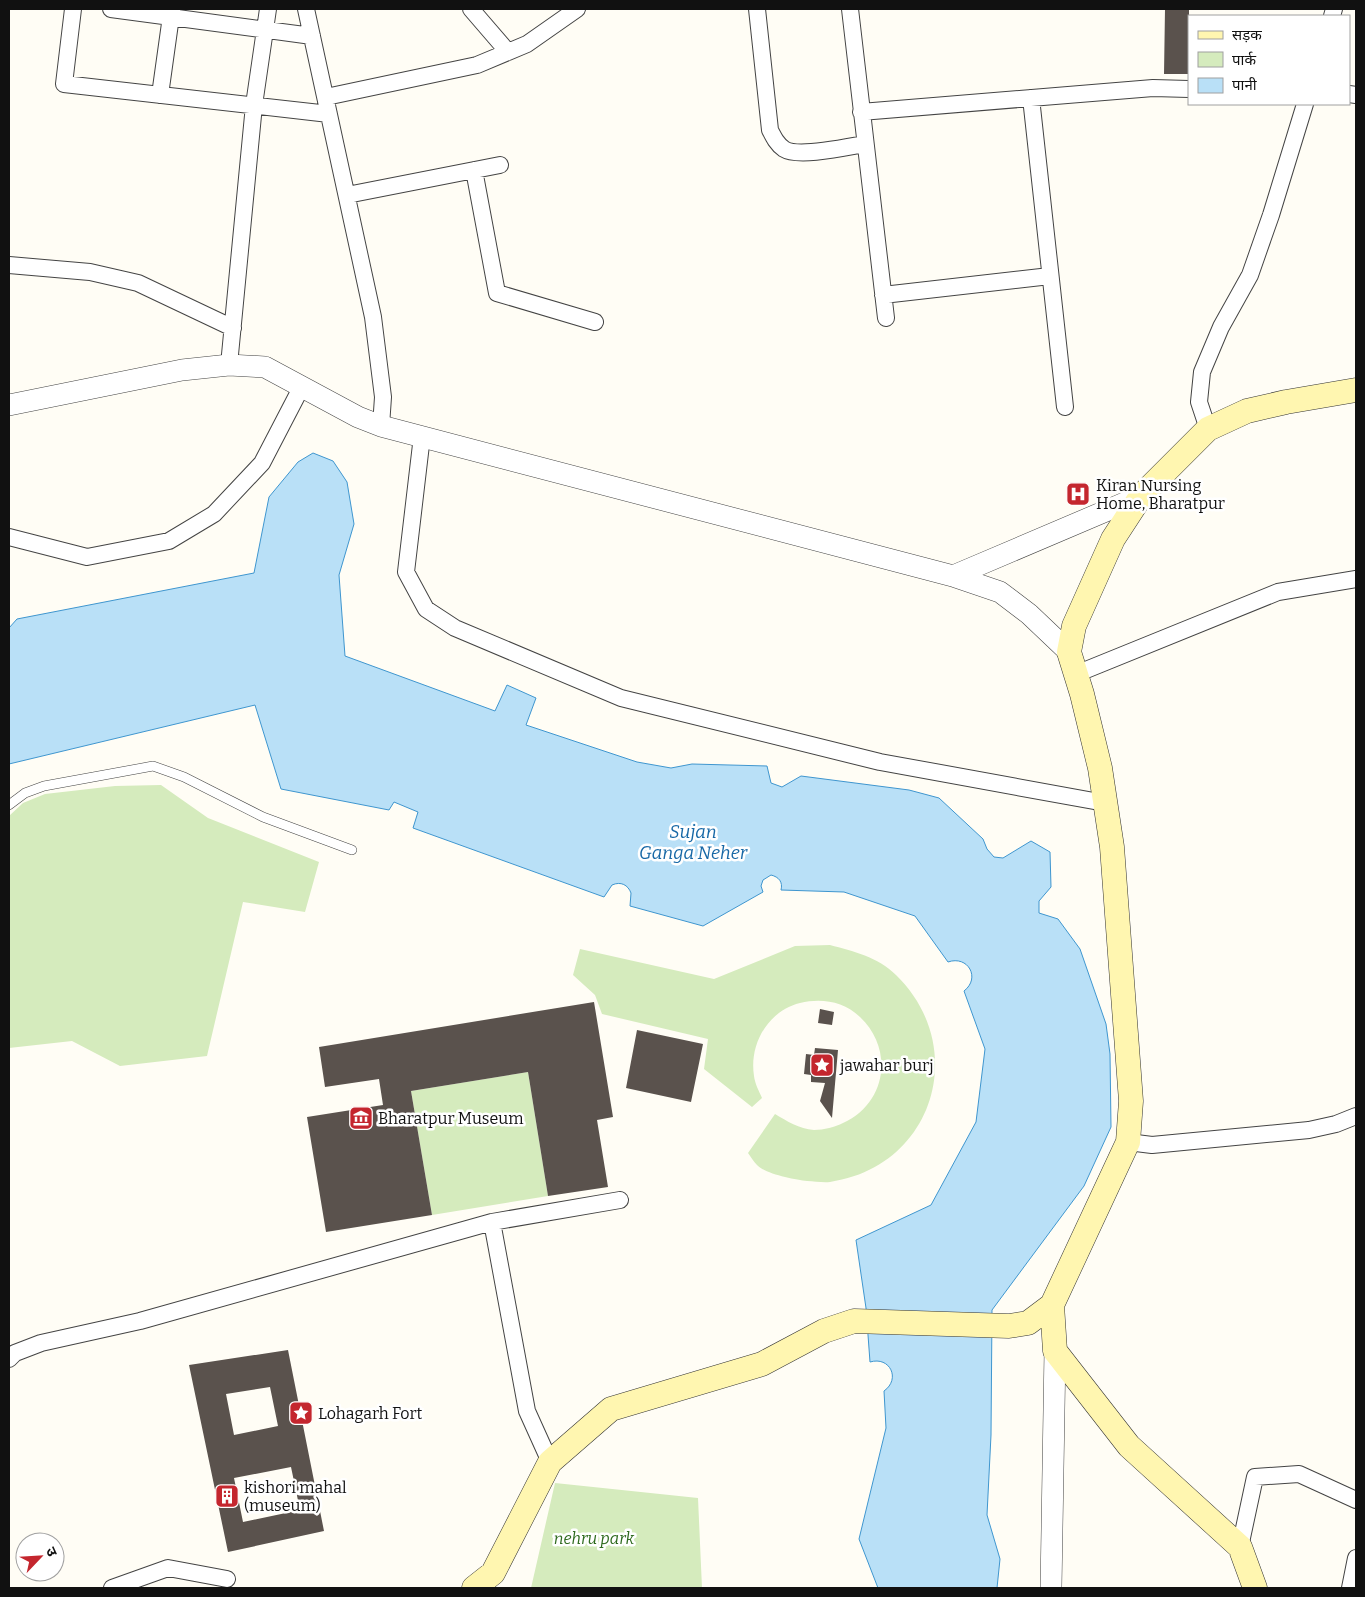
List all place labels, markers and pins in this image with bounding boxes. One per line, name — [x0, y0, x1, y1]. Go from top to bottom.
place label: Kiran Nursing Home, Bharatpur — [1096, 476, 1225, 513]
hospital icon: Kiran Nursing Home, Bharatpur — [1065, 481, 1091, 507]
place icon: jawahar burj — [809, 1052, 835, 1078]
place label: jawahar burj — [839, 1056, 934, 1075]
museum icon: Bharatpur Museum — [348, 1105, 374, 1131]
place label: Bharatpur Museum — [378, 1109, 523, 1128]
place icon: Lohagarh Fort — [288, 1400, 314, 1426]
place label: Lohagarh Fort — [318, 1404, 423, 1423]
place label: kishori mahal (museum) — [244, 1478, 347, 1515]
building icon: kishori mahal (museum) — [214, 1483, 240, 1509]

